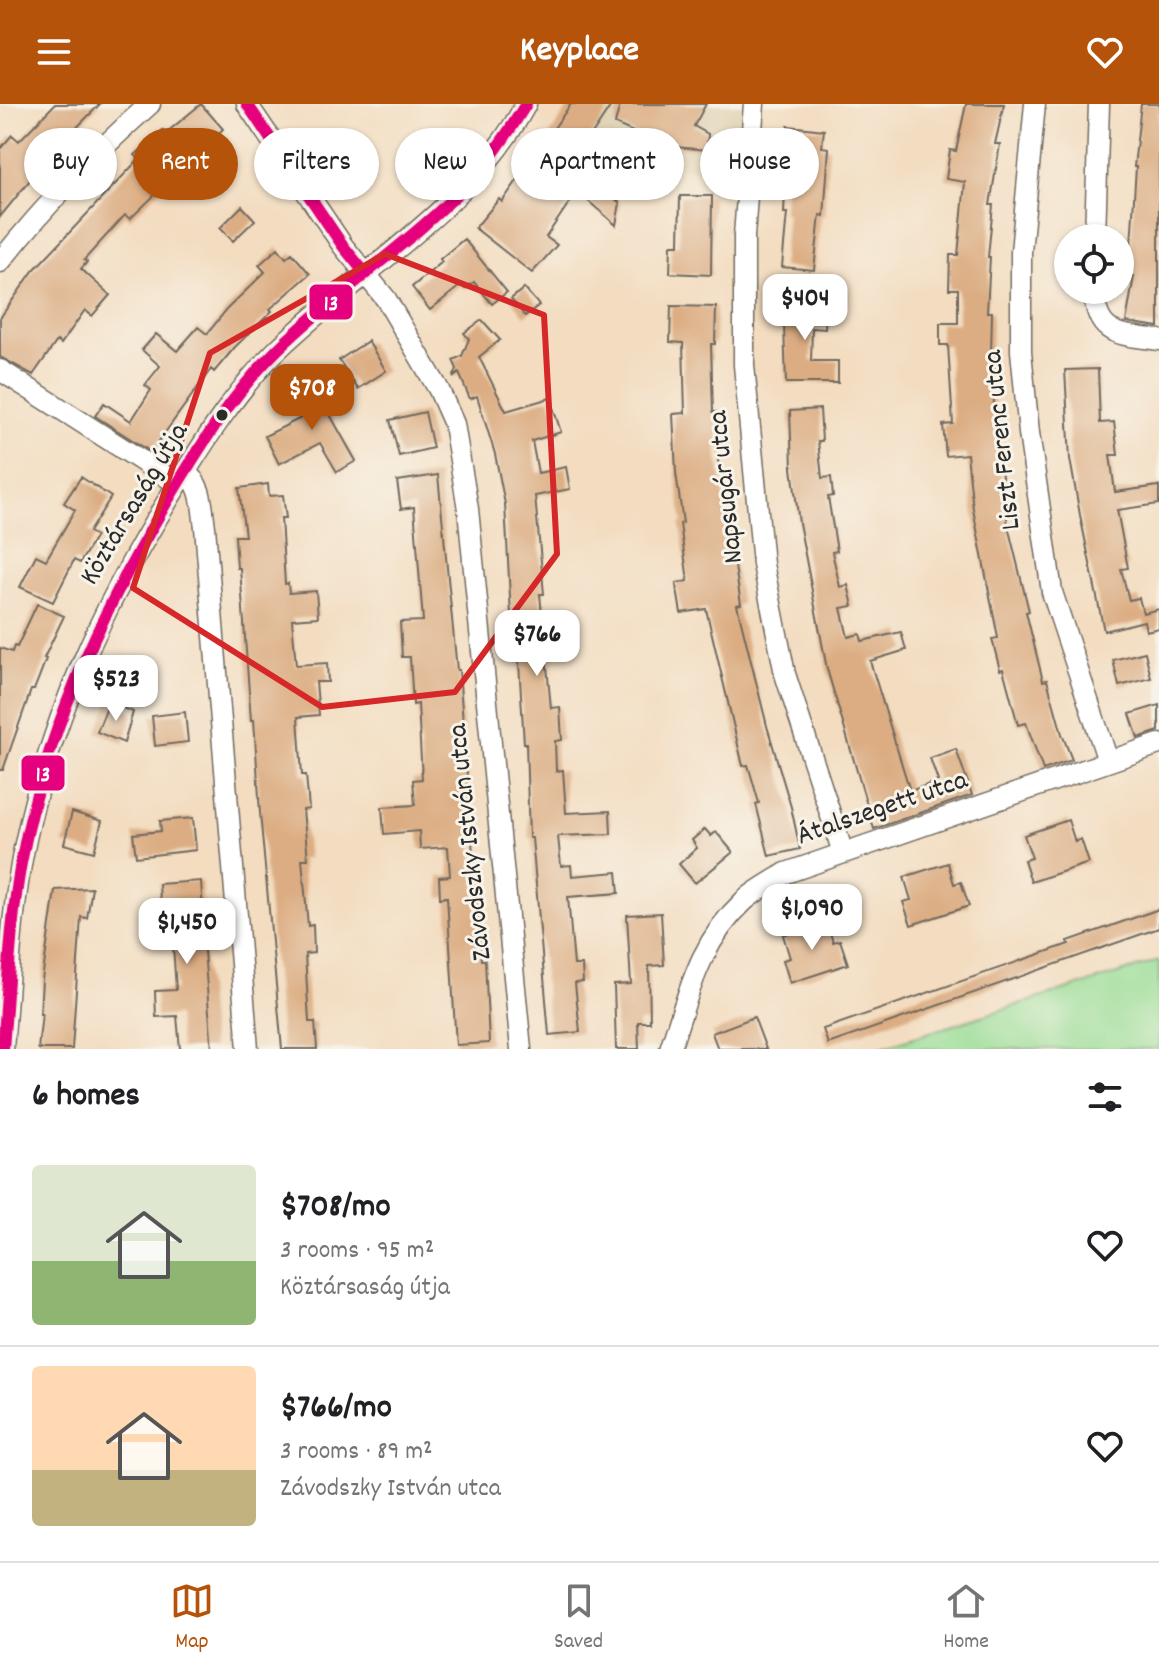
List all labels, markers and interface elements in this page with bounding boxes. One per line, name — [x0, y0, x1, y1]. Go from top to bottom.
text: Keyplace — [520, 26, 639, 78]
icon: menu — [32, 30, 76, 74]
icon: heart — [1083, 30, 1127, 74]
chip: Buy — [24, 128, 117, 200]
chip: Rent — [133, 128, 238, 200]
chip: Filters — [254, 128, 379, 200]
chip: New — [395, 128, 495, 200]
chip: Apartment — [511, 128, 684, 200]
chip: House — [700, 128, 819, 200]
map controls — [1054, 224, 1134, 304]
button: locate — [1054, 224, 1134, 304]
pin: $404 — [758, 274, 852, 342]
text: $404 — [781, 281, 829, 318]
line badge: 13 — [308, 283, 354, 321]
text: 13 — [324, 290, 338, 321]
street label: Liszt Ferenc utca — [975, 347, 1033, 532]
pin: $708 — [265, 364, 359, 432]
text: $708 — [288, 371, 336, 408]
unlabelled marker — [214, 407, 230, 423]
street label: Napsugár utca — [700, 408, 756, 565]
street label: Köztársaság útja — [72, 416, 201, 594]
pin: $766 — [490, 610, 584, 678]
text: $766 — [513, 617, 561, 654]
pin: $523 — [69, 655, 163, 723]
text: $523 — [92, 662, 140, 699]
street label: Závodszky István utca — [440, 721, 504, 962]
line badge: 13 — [20, 754, 66, 792]
text: 13 — [36, 761, 50, 792]
street label: Átalszegett utca — [792, 762, 974, 858]
pin: $1,090 — [747, 884, 877, 952]
text: $1,090 — [780, 891, 844, 928]
pin: $1,450 — [122, 898, 252, 966]
text: $1,450 — [157, 905, 217, 942]
text: 6 homes — [32, 1073, 140, 1122]
icon: filters — [1083, 1075, 1127, 1119]
text: $708/mo — [280, 1184, 391, 1233]
icon: home — [96, 1197, 192, 1293]
icon: heart — [1083, 1223, 1127, 1267]
text: 3 rooms · 95 m² — [280, 1233, 434, 1270]
text: Köztársaság útja — [280, 1270, 450, 1307]
text: $766/mo — [280, 1385, 392, 1434]
icon: home — [96, 1398, 192, 1494]
icon: heart — [1083, 1424, 1127, 1468]
text: 3 rooms · 89 m² — [280, 1434, 433, 1471]
text: Závodszky István utca — [280, 1471, 501, 1508]
tab: Map — [170, 1579, 214, 1658]
tab: Saved — [554, 1579, 603, 1658]
tab: Home — [943, 1579, 989, 1658]

